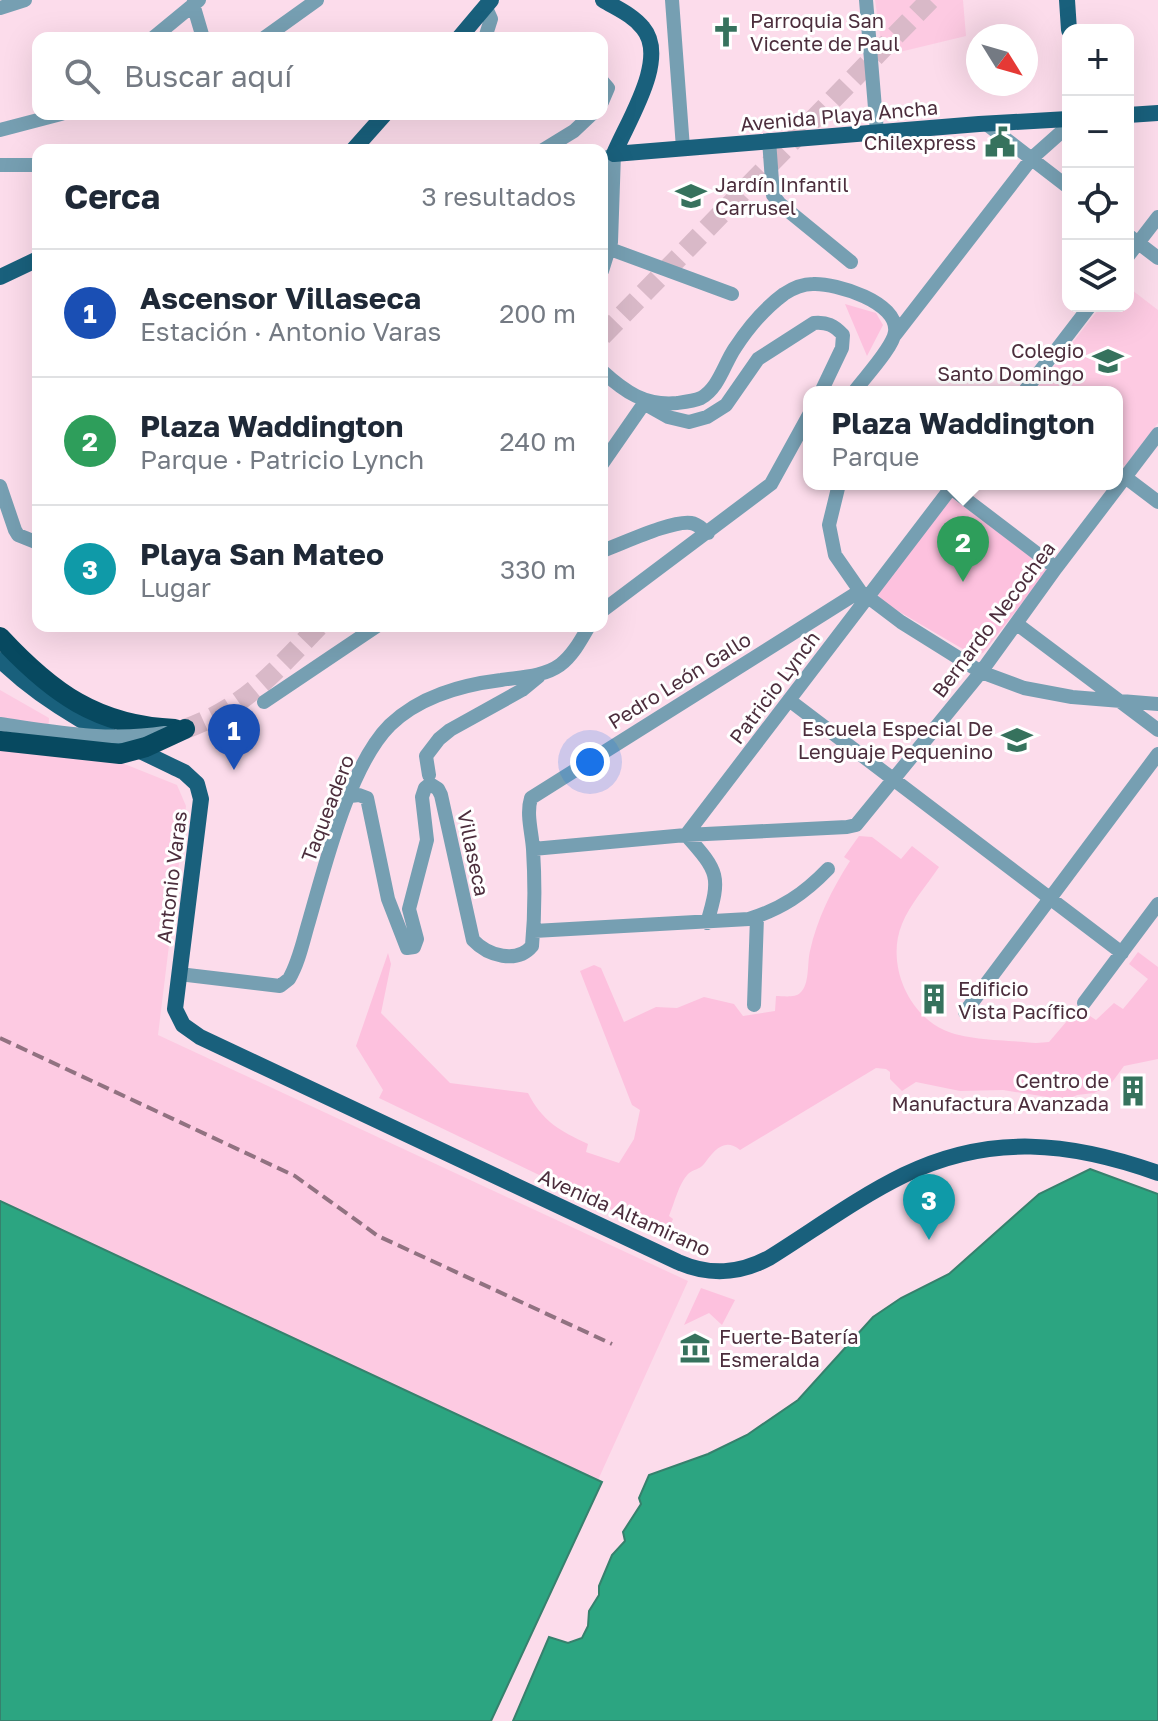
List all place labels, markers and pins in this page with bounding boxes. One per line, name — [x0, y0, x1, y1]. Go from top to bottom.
place label: Parroquia San Vicente de Paul — [750, 8, 900, 55]
church icon: Parroquia San Vicente de Paul — [709, 15, 743, 49]
public building icon: Chilexpress — [983, 125, 1017, 159]
place label: Chilexpress — [864, 130, 976, 154]
place label: Jardín Infantil Carrusel — [715, 172, 849, 219]
school or university icon: Jardín Infantil Carrusel — [674, 179, 708, 213]
place label: Colegio Santo Domingo — [937, 338, 1084, 385]
school or university icon: Colegio Santo Domingo — [1091, 344, 1125, 378]
pin: 2 — [937, 516, 989, 582]
pin: 1 — [208, 704, 260, 770]
place label: Escuela Especial De Lenguaje Pequenino — [798, 716, 993, 763]
school or university icon: Escuela Especial De Lenguaje Pequenino — [1000, 723, 1034, 757]
place label: Edificio Vista Pacífico — [958, 976, 1088, 1023]
building icon: Edificio Vista Pacífico — [917, 982, 951, 1016]
place label: Centro de Manufactura Avanzada — [892, 1068, 1109, 1115]
building icon: Centro de Manufactura Avanzada — [1116, 1074, 1150, 1108]
pin: 3 — [903, 1174, 955, 1240]
place label: Fuerte-Batería Esmeralda — [719, 1324, 859, 1371]
museum icon: Fuerte-Batería Esmeralda — [678, 1331, 712, 1365]

